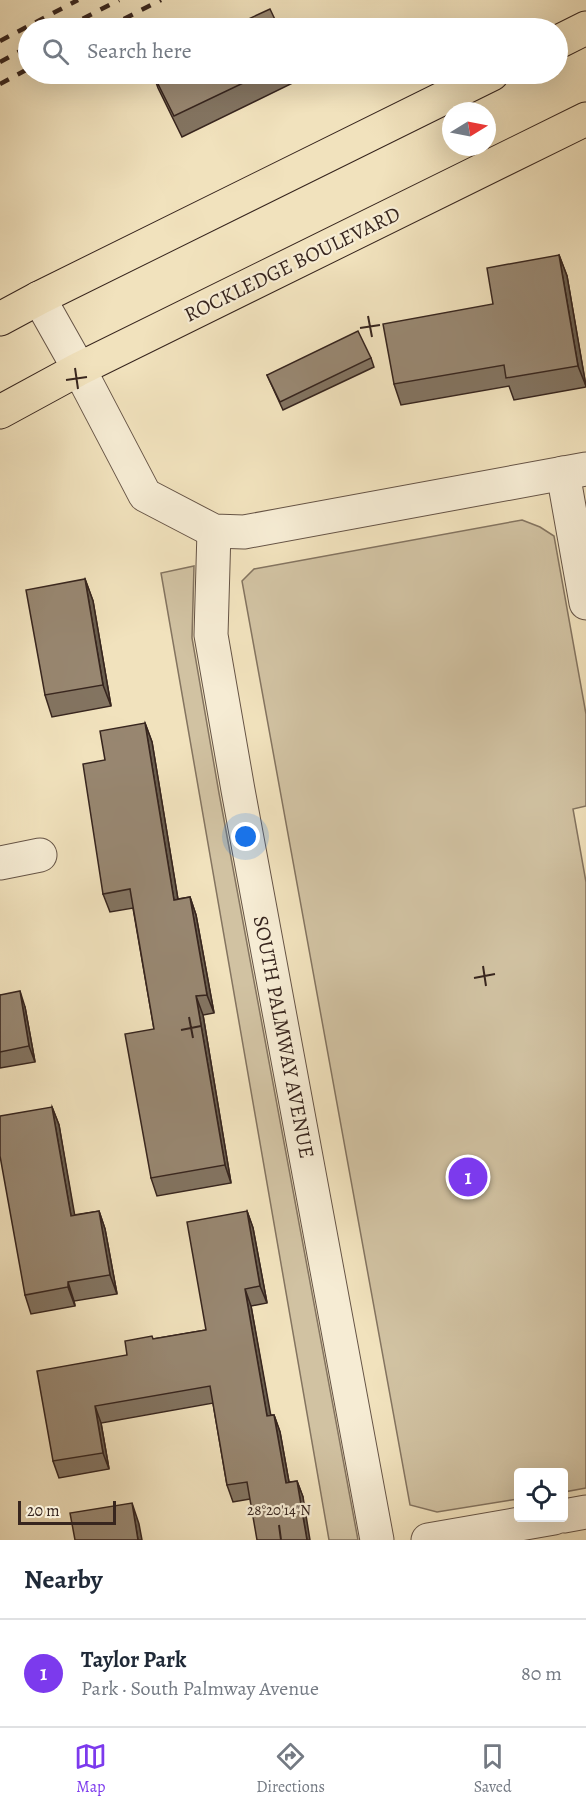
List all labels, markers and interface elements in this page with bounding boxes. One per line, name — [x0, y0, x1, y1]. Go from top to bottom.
search box — [18, 18, 568, 84]
icon: search — [39, 35, 72, 68]
text: Search here — [87, 36, 192, 66]
north arrow — [442, 102, 496, 156]
street label: ROCKLEDGE BOULEVARD — [179, 199, 405, 329]
your location — [231, 822, 260, 851]
street label: SOUTH PALMWAY AVENUE — [247, 913, 321, 1161]
pin: 1 — [448, 1154, 488, 1200]
map controls — [514, 1468, 568, 1522]
button: locate — [514, 1468, 568, 1522]
scale bar — [18, 1498, 116, 1526]
text: 20 m — [27, 1500, 60, 1522]
text: 28°20'14"N — [247, 1500, 311, 1520]
text: Nearby — [24, 1562, 103, 1597]
text: Taylor Park — [81, 1645, 186, 1675]
text: 1 — [40, 1660, 47, 1687]
text: 80 m — [521, 1660, 562, 1687]
text: Park · South Palmway Avenue — [81, 1675, 319, 1702]
tab: Map — [74, 1740, 107, 1798]
tab: Directions — [256, 1740, 325, 1798]
tab: Saved — [474, 1740, 512, 1798]

